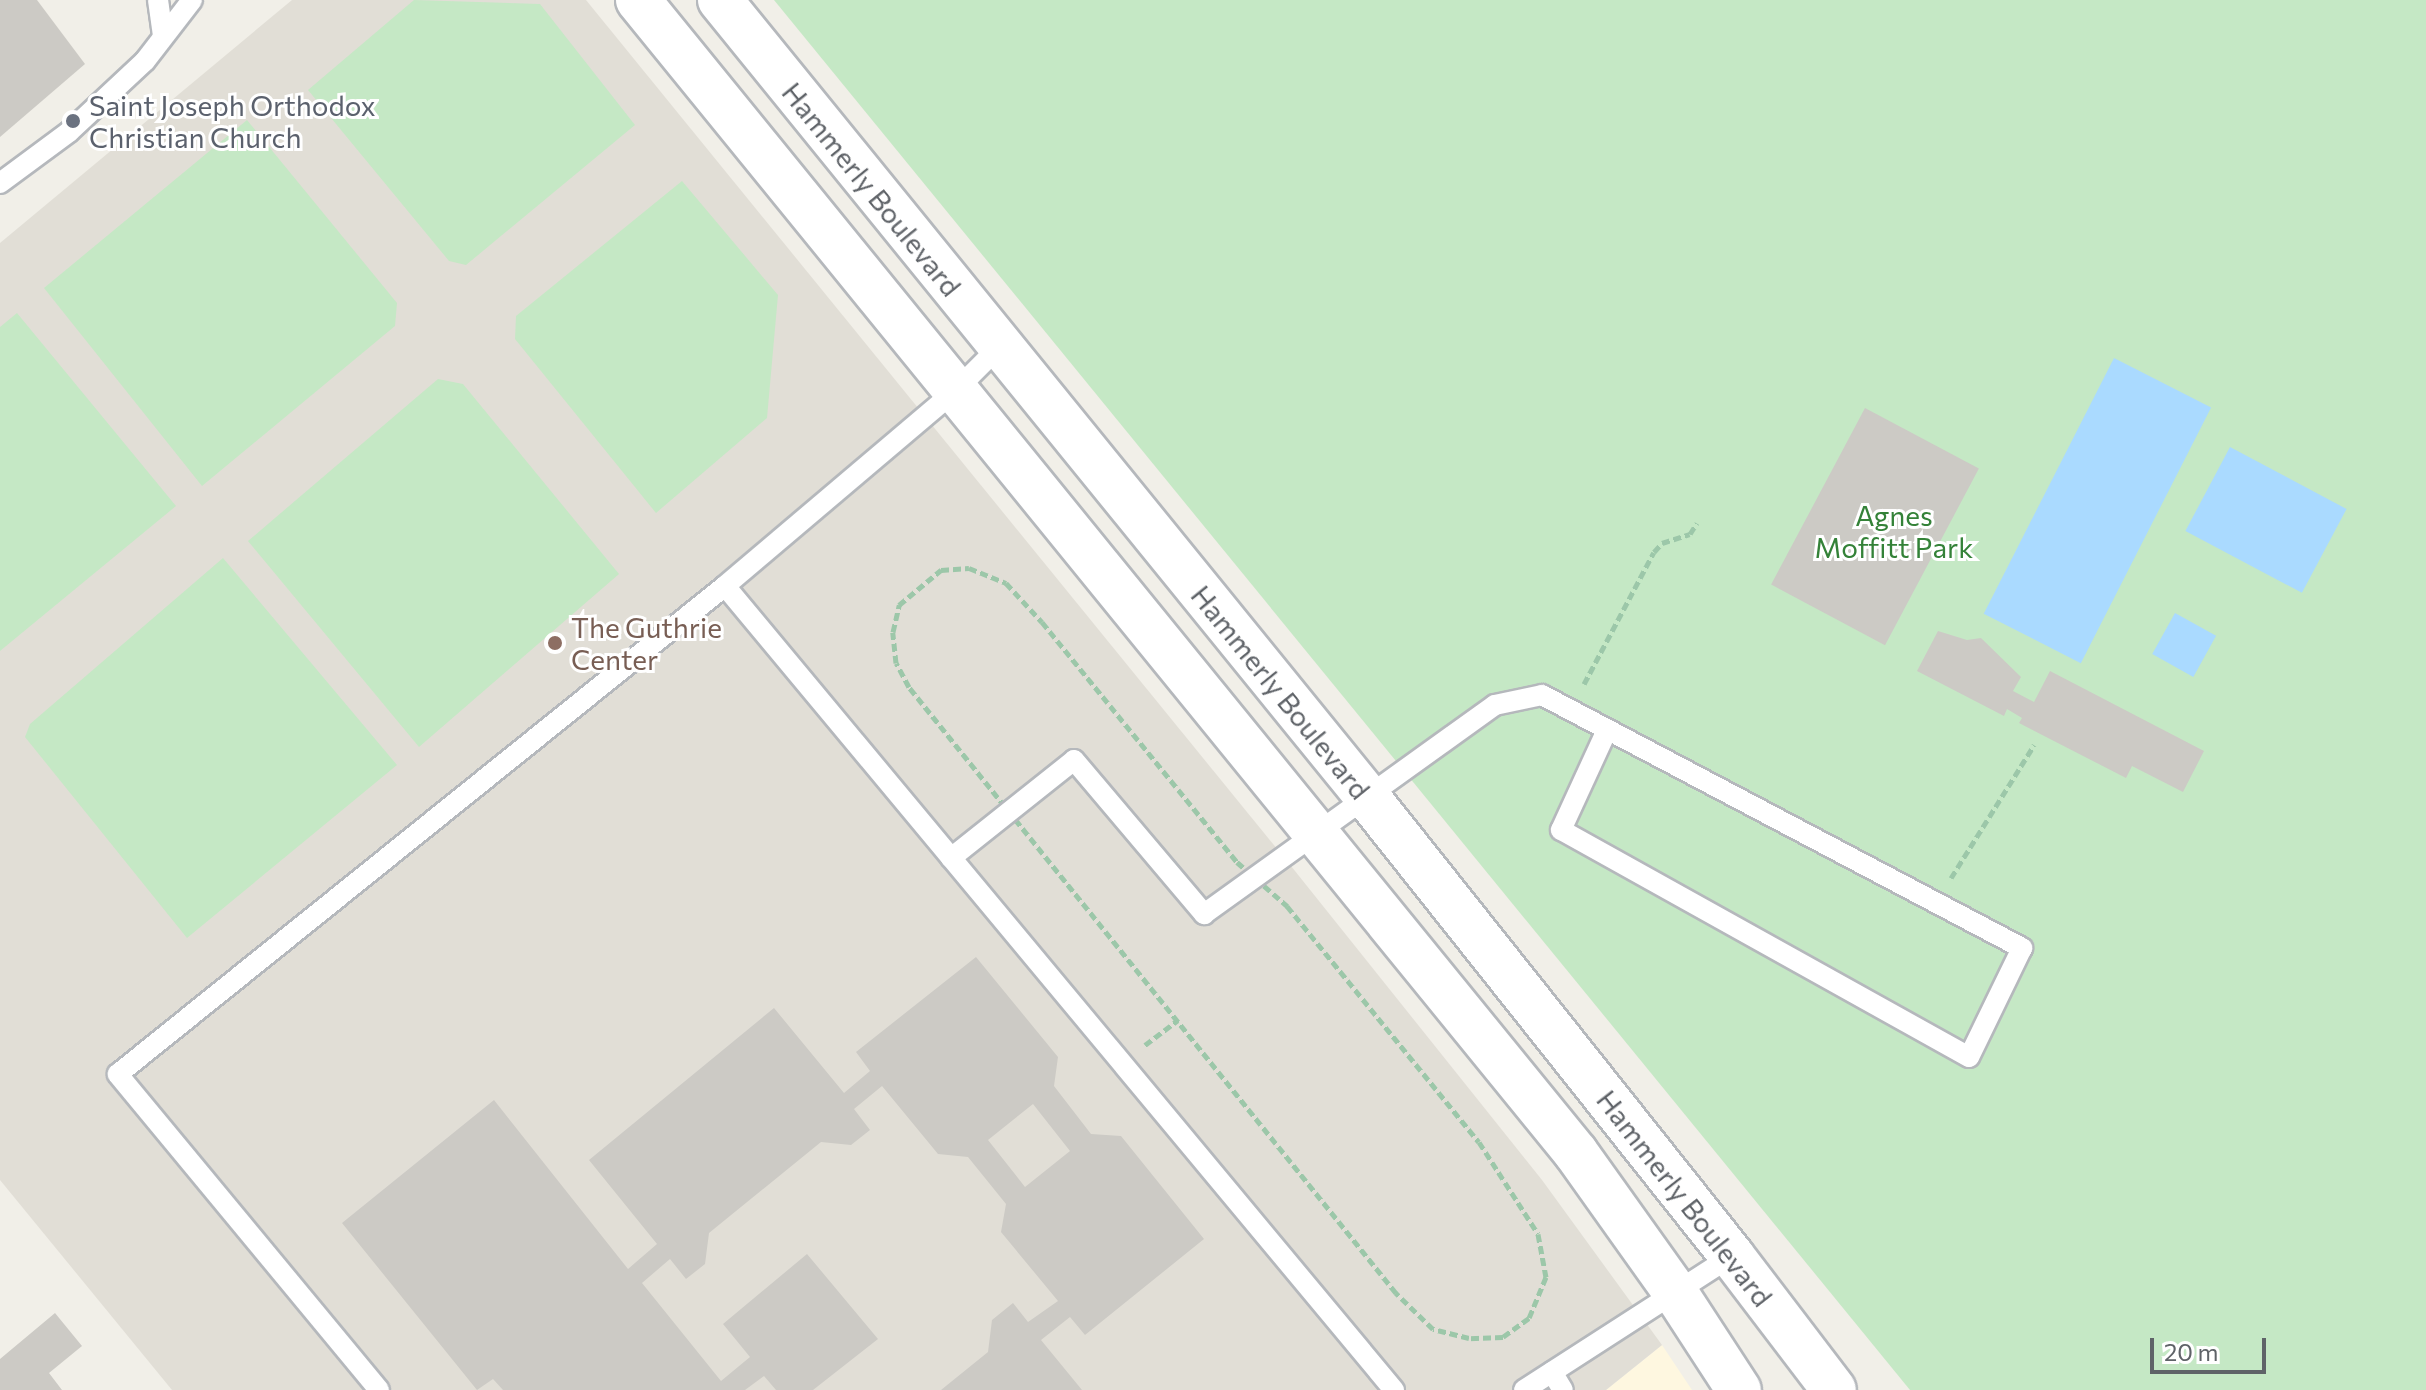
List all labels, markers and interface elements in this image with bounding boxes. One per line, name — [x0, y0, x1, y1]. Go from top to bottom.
street label: Hammerly Boulevard — [776, 75, 968, 303]
place label: Saint Joseph Orthodox Christian Church — [89, 88, 376, 154]
marker: Saint Joseph Orthodox Christian Church — [64, 112, 82, 130]
park label: Agnes Moffitt Park — [1815, 498, 1973, 564]
street label: Hammerly Boulevard — [1185, 578, 1377, 806]
place label: The Guthrie Center — [571, 610, 722, 676]
marker: The Guthrie Center — [546, 634, 564, 652]
street label: Hammerly Boulevard — [1590, 1083, 1780, 1313]
scale bar — [2154, 1322, 2270, 1372]
text: 20 m — [2164, 1337, 2218, 1366]

